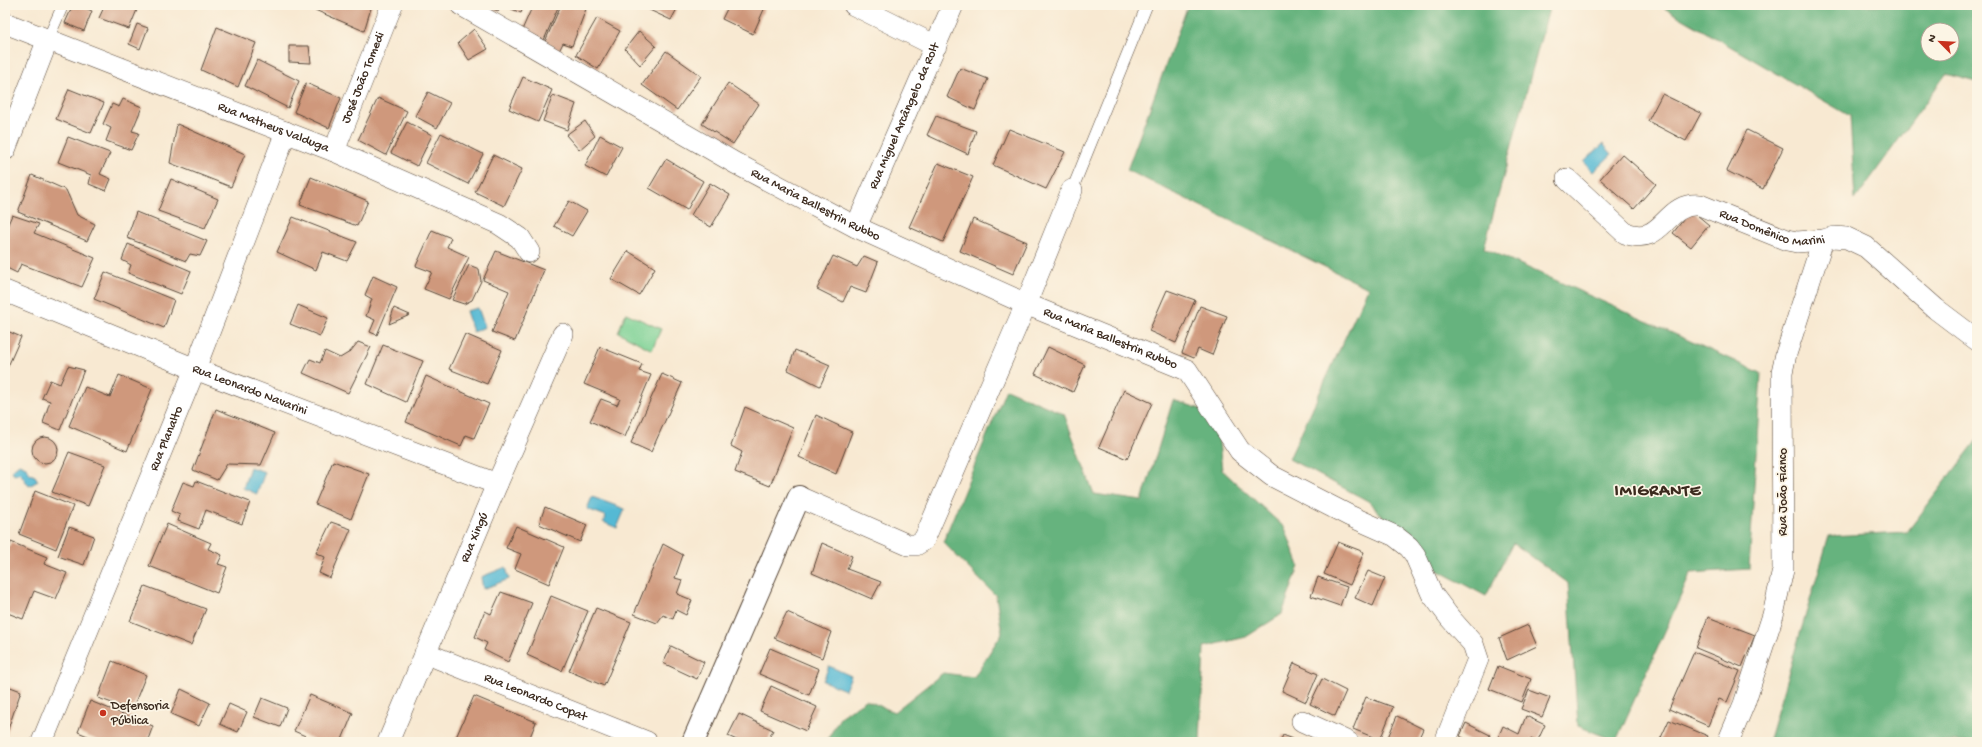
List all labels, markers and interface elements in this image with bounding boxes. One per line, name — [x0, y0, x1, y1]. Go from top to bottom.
north arrow — [1920, 22, 1960, 62]
street label: José João Tomedi — [338, 30, 388, 125]
text: N — [1926, 33, 1940, 44]
street label: Rua Miguel Arcângelo da Rolt — [866, 39, 944, 191]
street label: Rua Matheus Valduga — [216, 99, 332, 156]
street label: Rua Maria Ballestrin Rubbo — [748, 165, 883, 245]
street label: Rua Domênico Marini — [1717, 206, 1827, 250]
street label: Rua Maria Ballestrin Rubbo — [1041, 304, 1180, 373]
street label: Rua Leonardo Navarini — [190, 361, 310, 419]
street label: Rua Planalto — [146, 404, 187, 473]
street label: Rua João Fianco — [1776, 448, 1791, 536]
district label: IMIGRANTE — [1615, 482, 1702, 502]
street label: Rua Xingú — [457, 510, 492, 565]
street label: Rua Leonardo Copat — [482, 670, 591, 725]
place label: Defensoria Pública — [110, 699, 170, 729]
marker: Defensoria Pública — [98, 708, 108, 718]

